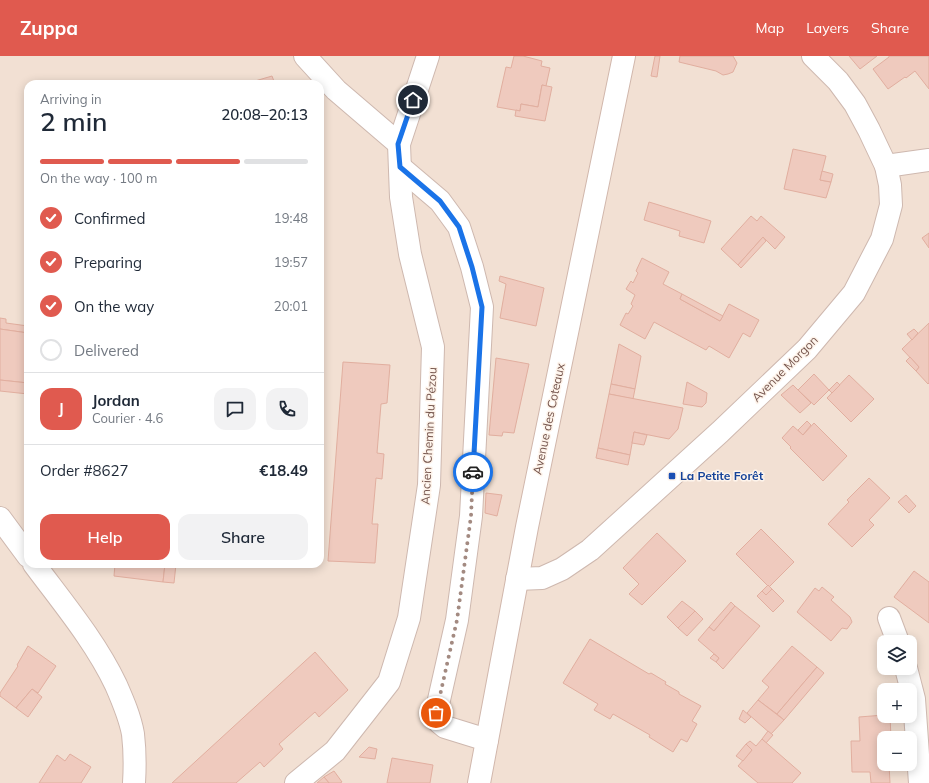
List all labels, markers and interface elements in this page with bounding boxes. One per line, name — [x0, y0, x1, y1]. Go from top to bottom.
text: Zuppa — [20, 16, 78, 40]
text: Map — [755, 19, 784, 37]
text: Layers — [806, 19, 849, 37]
text: Share — [871, 19, 909, 37]
pin — [396, 83, 430, 117]
icon: home — [402, 89, 424, 111]
text: Arriving in — [40, 91, 102, 107]
text: 2 min — [40, 105, 108, 138]
text: 20:08–20:13 — [221, 105, 308, 124]
text: On the way · 100 m — [40, 170, 157, 186]
icon: check — [40, 207, 62, 229]
text: Confirmed — [74, 209, 145, 228]
text: 19:48 — [274, 210, 308, 226]
icon: check — [40, 251, 62, 273]
text: Preparing — [74, 253, 142, 272]
text: 19:57 — [274, 254, 308, 270]
icon: check — [40, 295, 62, 317]
text: On the way — [74, 297, 154, 316]
text: 20:01 — [274, 298, 308, 314]
street label: Avenue Morgon — [748, 332, 821, 405]
text: Delivered — [74, 341, 139, 360]
street label: Avenue des Coteaux — [529, 361, 568, 476]
street label: Ancien Chemin du Pézou — [417, 367, 440, 505]
button: chat — [214, 388, 256, 430]
button: phone — [266, 388, 308, 430]
text: Jordan — [92, 391, 140, 410]
text: J — [58, 399, 64, 418]
text: Courier · 4.6 — [92, 410, 163, 426]
courier — [453, 452, 493, 492]
text: Order #8627 — [40, 461, 128, 480]
text: €18.49 — [259, 461, 308, 480]
icon: car — [462, 461, 484, 483]
place label: La Petite Forêt — [680, 468, 764, 483]
marker: La Petite Forêt — [667, 471, 677, 481]
button: Help — [40, 514, 170, 560]
button: Share — [178, 514, 308, 560]
map controls — [877, 635, 917, 771]
button: layers — [877, 635, 917, 675]
button: + — [877, 683, 917, 723]
pin — [419, 696, 453, 730]
icon: bag — [425, 702, 447, 724]
button: − — [877, 731, 917, 771]

